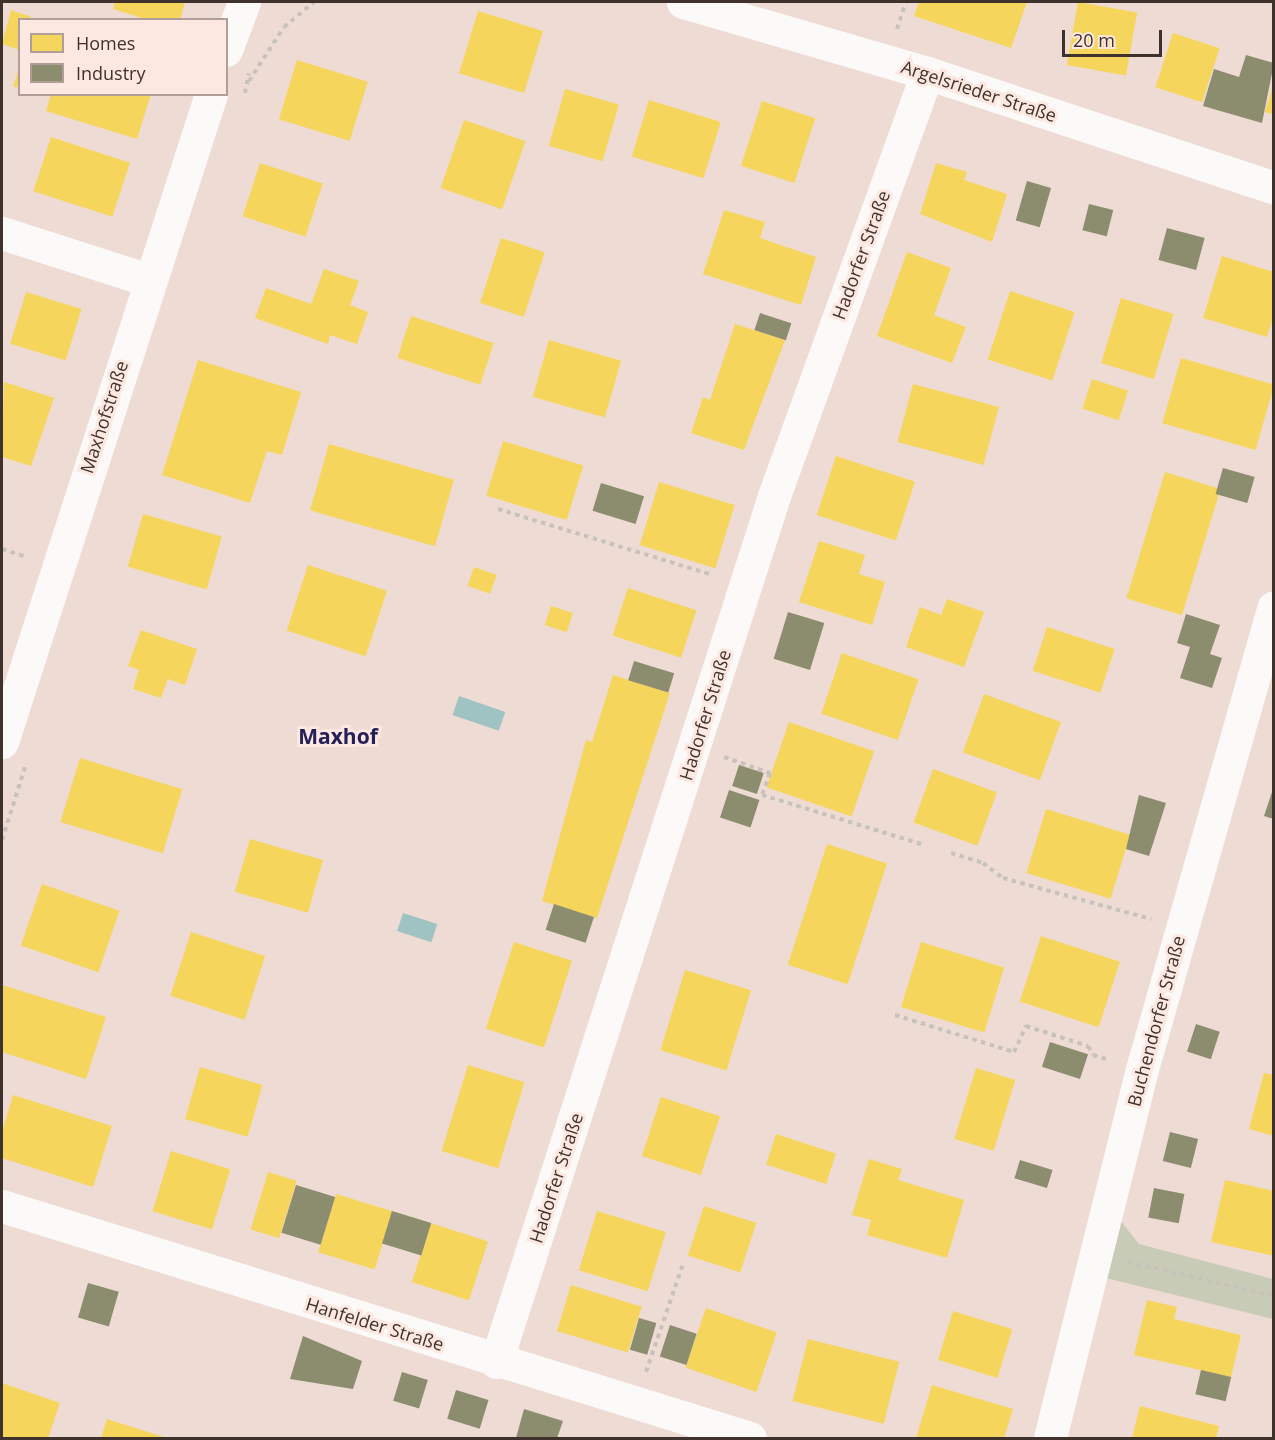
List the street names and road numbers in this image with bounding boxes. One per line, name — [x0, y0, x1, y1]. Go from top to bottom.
street label: Argelsrieder Straße — [899, 56, 1059, 126]
street label: Hadorfer Straße — [828, 188, 894, 322]
street label: Maxhofstraße — [76, 358, 132, 476]
street label: Hadorfer Straße — [675, 647, 735, 783]
street label: Buchendorfer Straße — [1123, 933, 1189, 1109]
street label: Hadorfer Straße — [525, 1110, 587, 1246]
street label: Hanfelder Straße — [303, 1293, 447, 1355]

